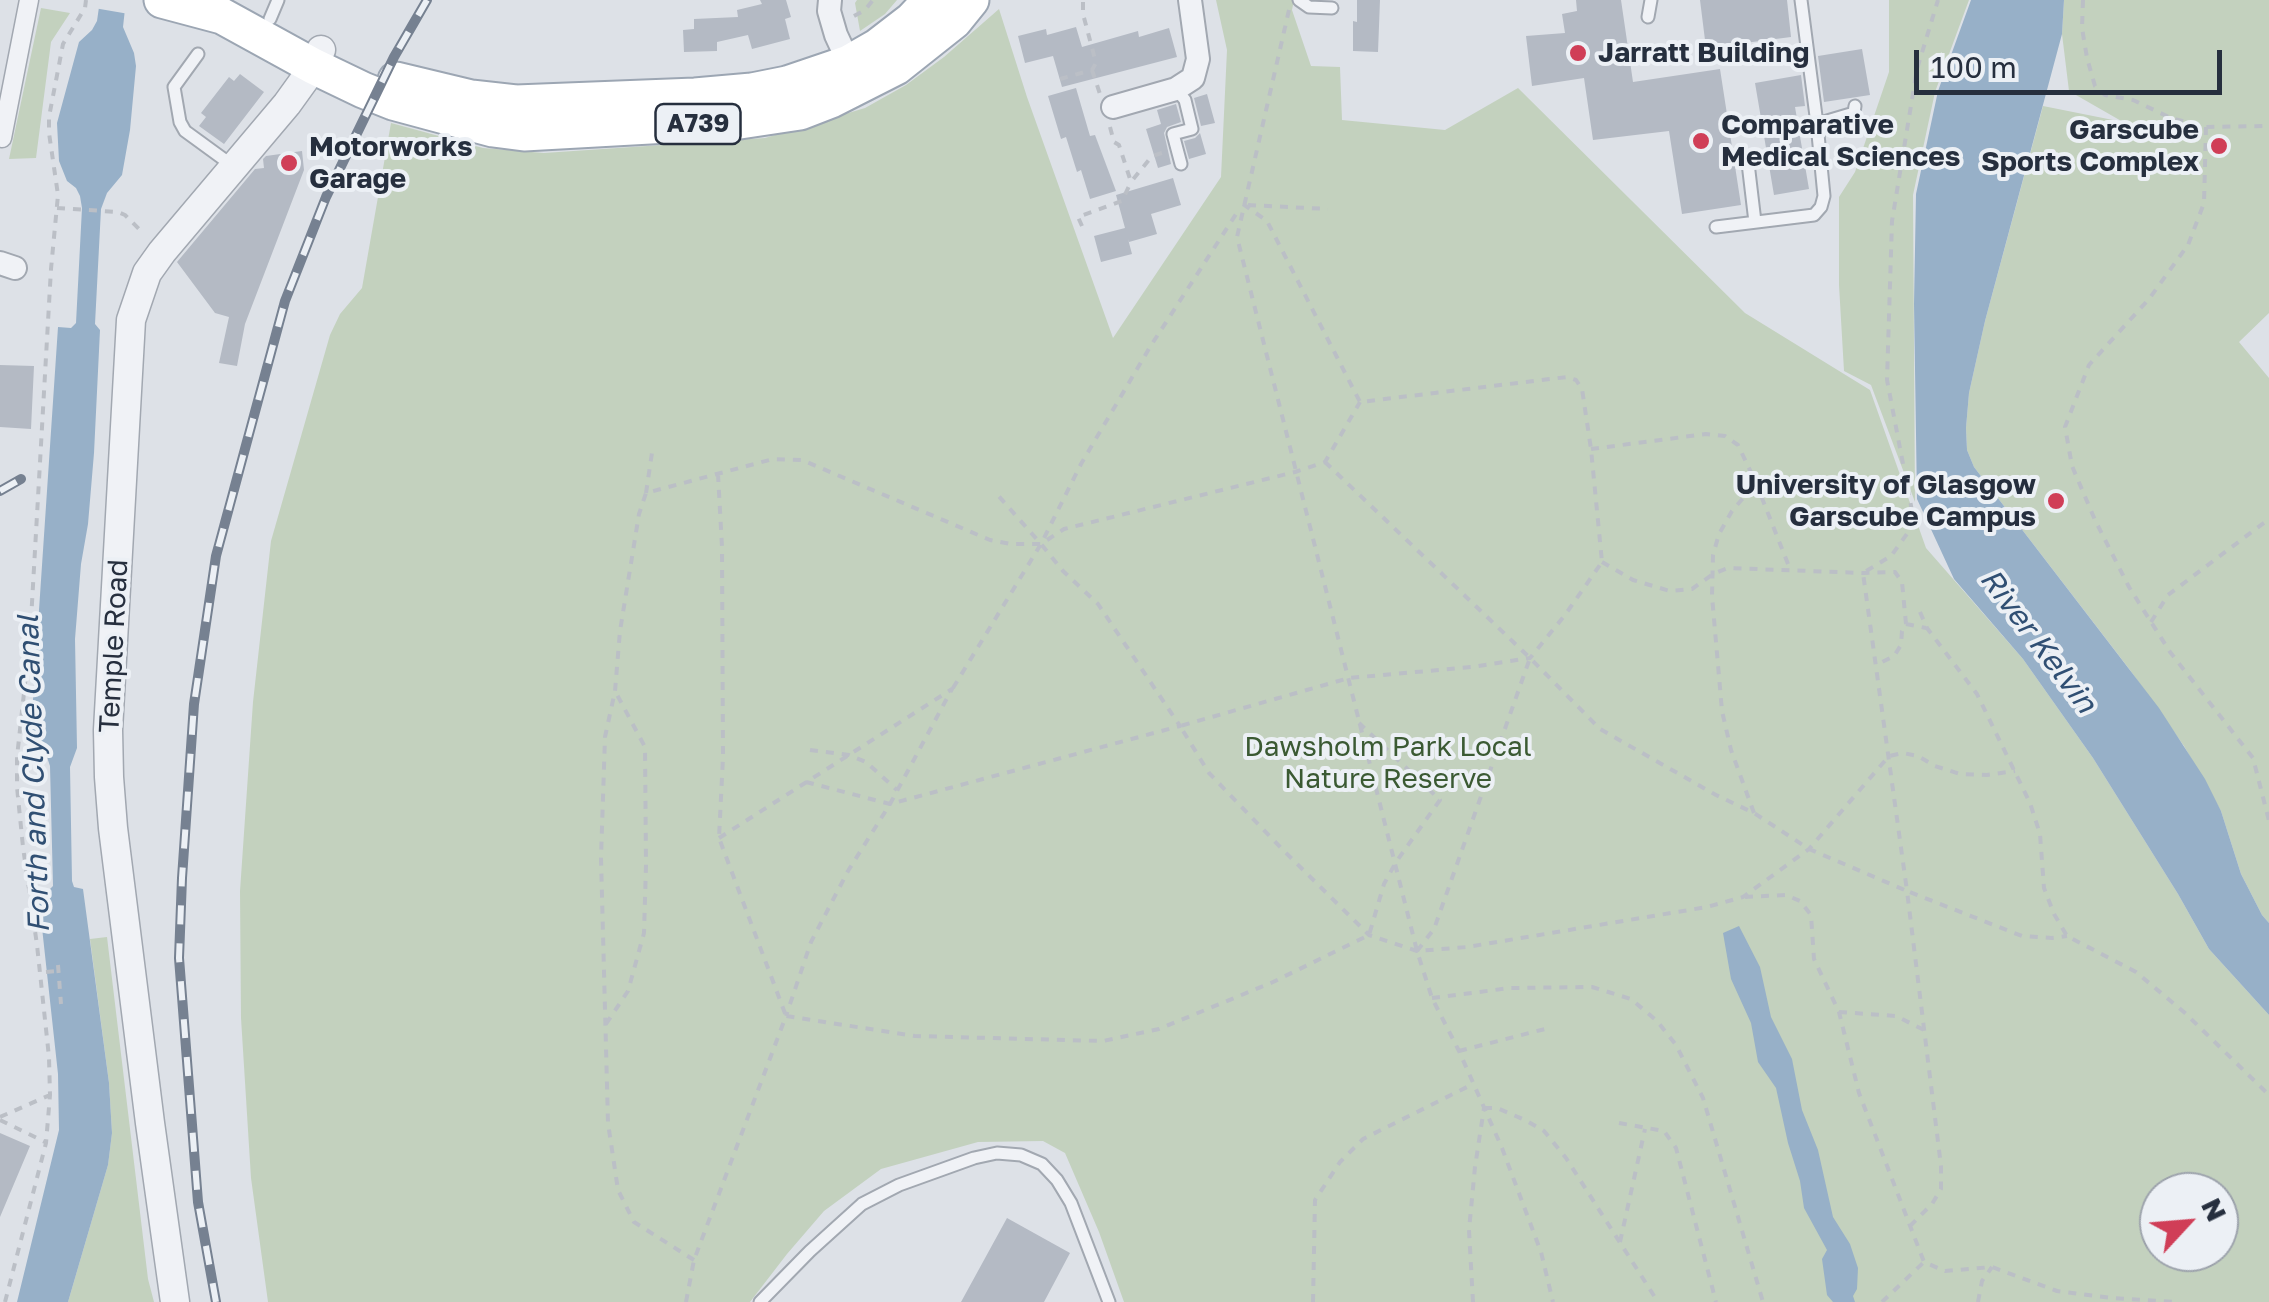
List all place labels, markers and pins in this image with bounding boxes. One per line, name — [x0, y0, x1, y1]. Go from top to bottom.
place label: Jarratt Building — [1598, 36, 1809, 70]
marker: Jarratt Building — [1567, 42, 1589, 64]
place label: Comparative Medical Sciences — [1721, 108, 1960, 174]
place label: Garscube Sports Complex — [1981, 113, 2199, 179]
place label: Motorworks Garage — [309, 130, 473, 196]
marker: Comparative Medical Sciences — [1690, 130, 1712, 152]
marker: Garscube Sports Complex — [2208, 135, 2230, 157]
marker: Motorworks Garage — [278, 152, 300, 174]
place label: University of Glasgow Garscube Campus — [1736, 468, 2036, 534]
marker: University of Glasgow Garscube Campus — [2045, 490, 2067, 512]

